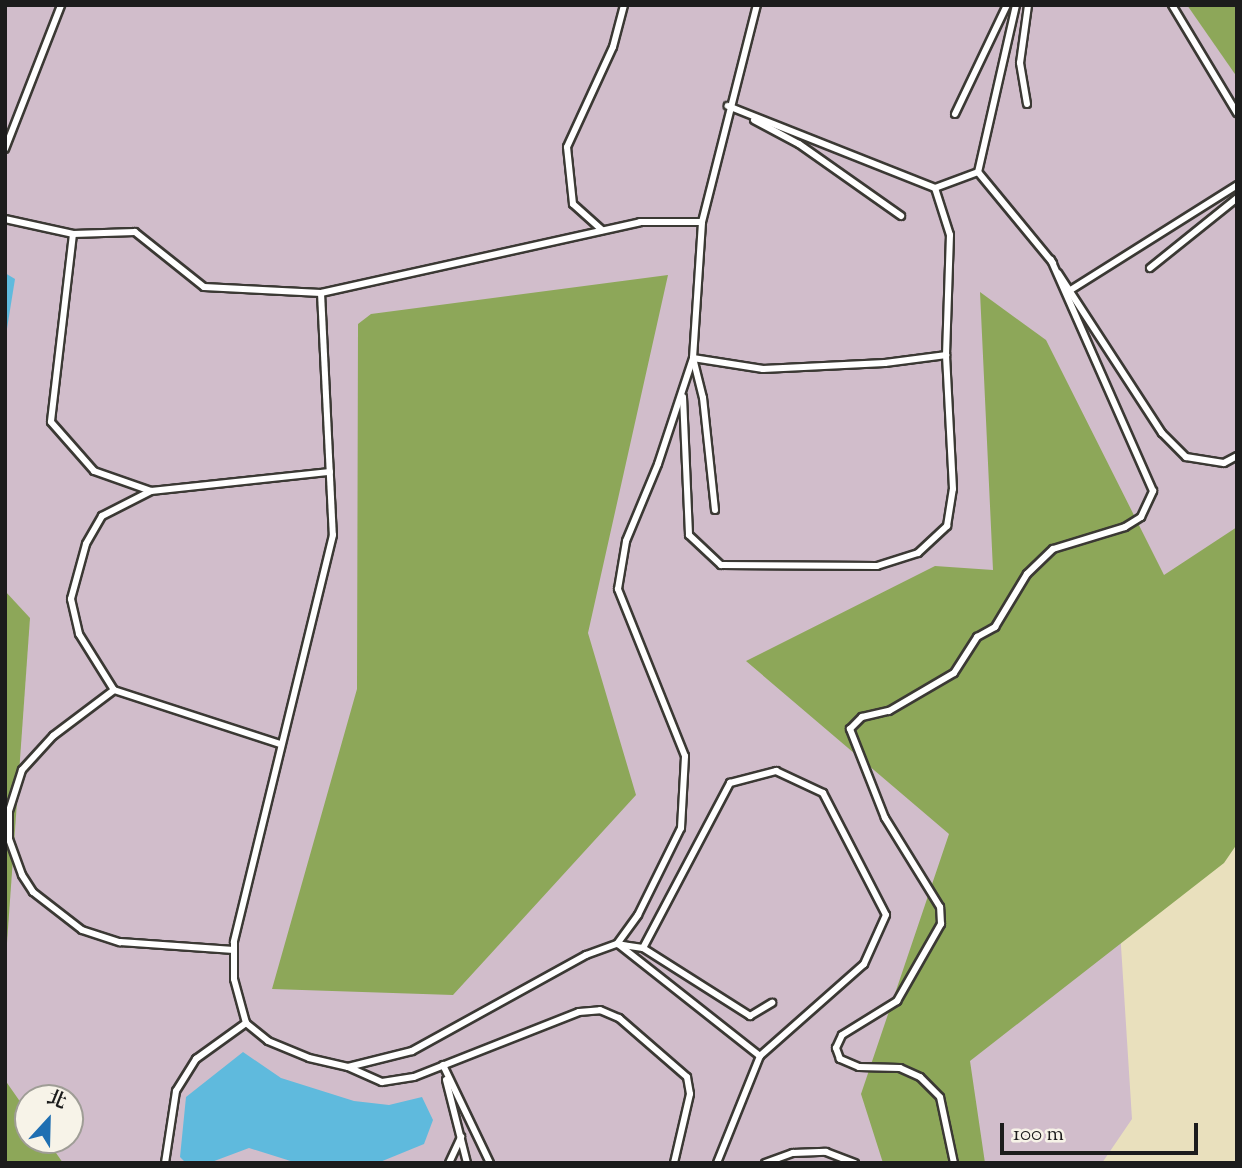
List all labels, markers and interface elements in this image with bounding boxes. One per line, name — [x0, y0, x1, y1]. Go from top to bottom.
north arrow — [14, 1084, 84, 1154]
text: 北 — [42, 1085, 70, 1117]
scale bar — [1004, 1108, 1202, 1152]
text: 100 m — [1013, 1120, 1064, 1150]

